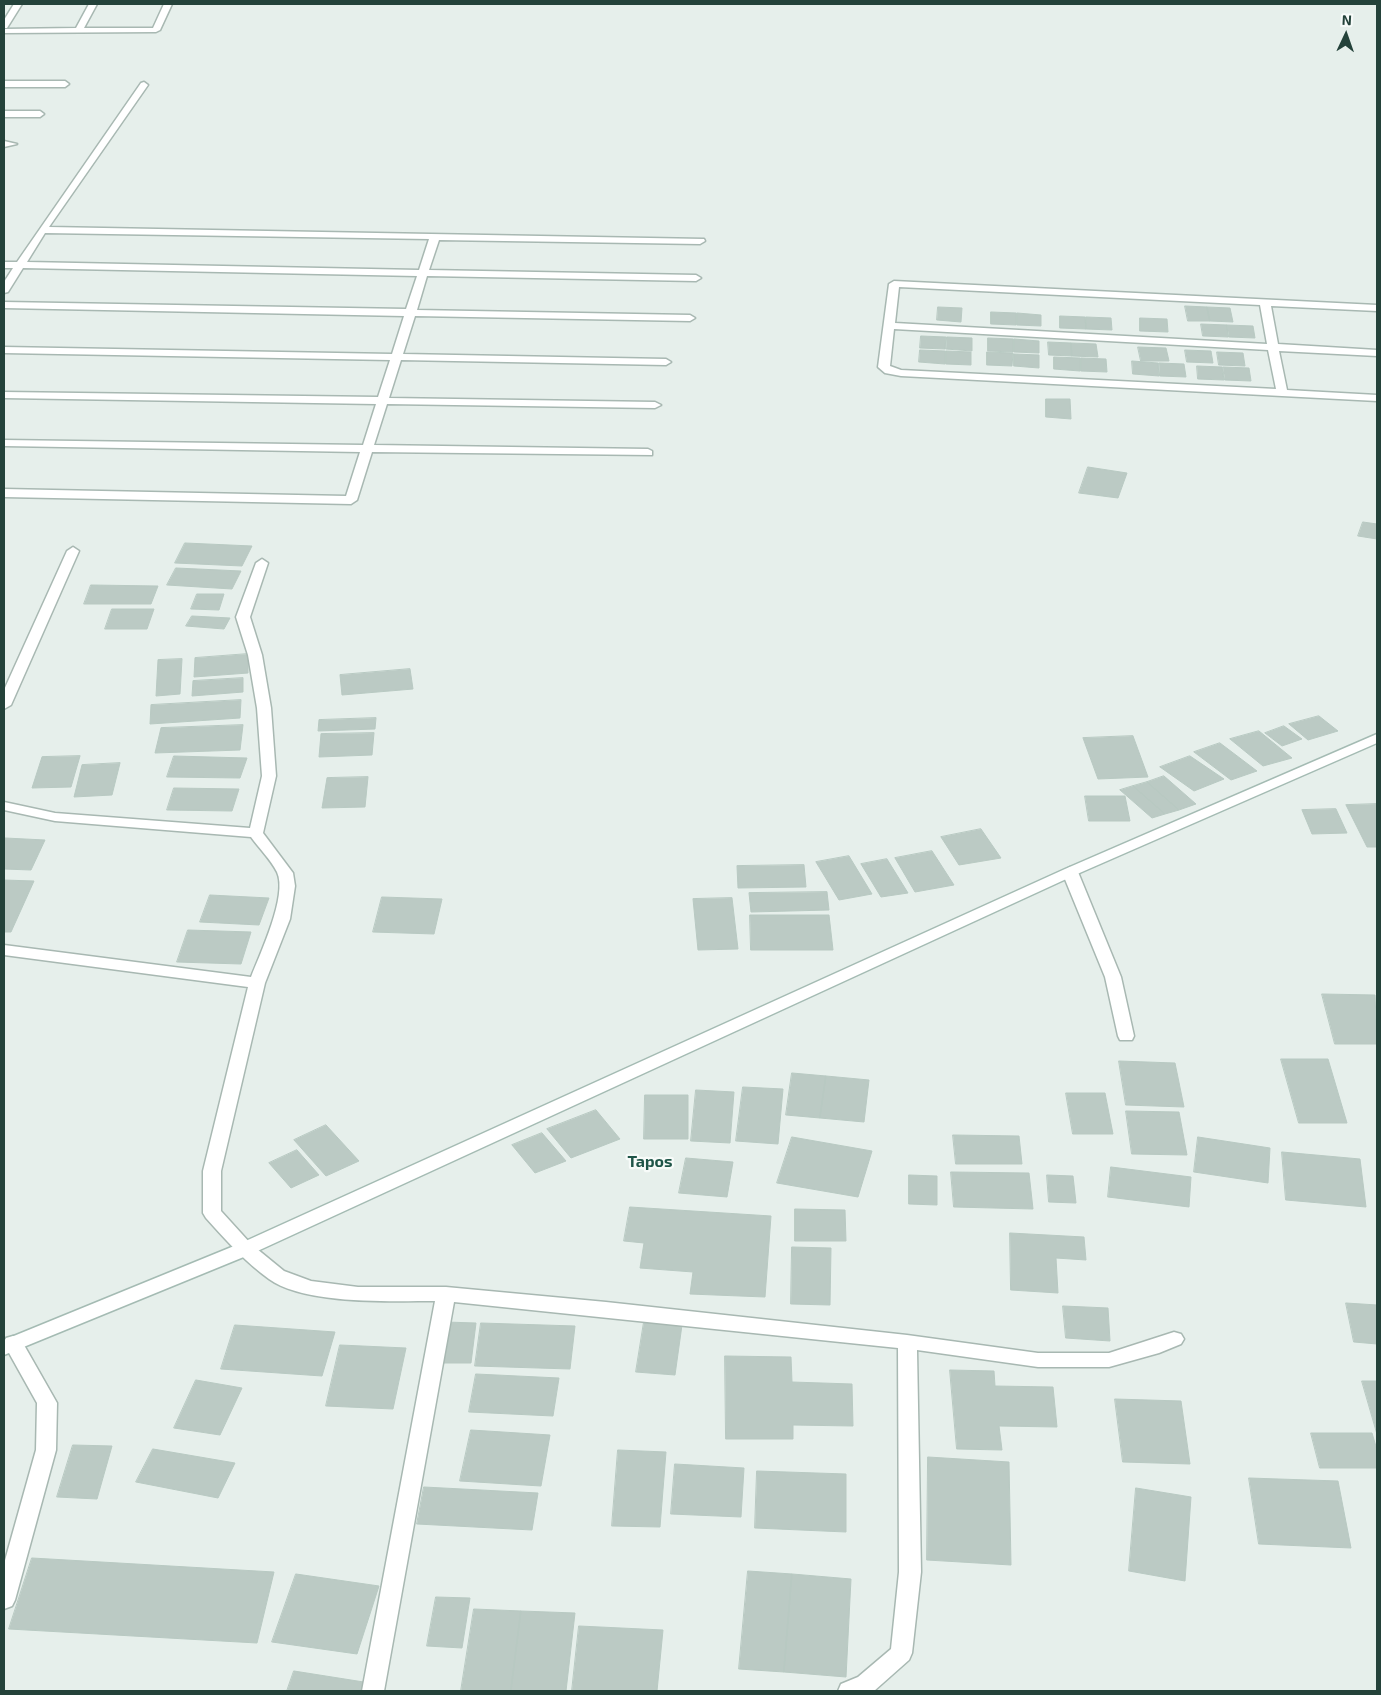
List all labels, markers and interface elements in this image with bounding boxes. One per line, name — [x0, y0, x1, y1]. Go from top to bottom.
north arrow — [1321, 10, 1371, 60]
text: N — [1341, 11, 1352, 28]
district label: Tapos — [628, 1152, 672, 1172]

